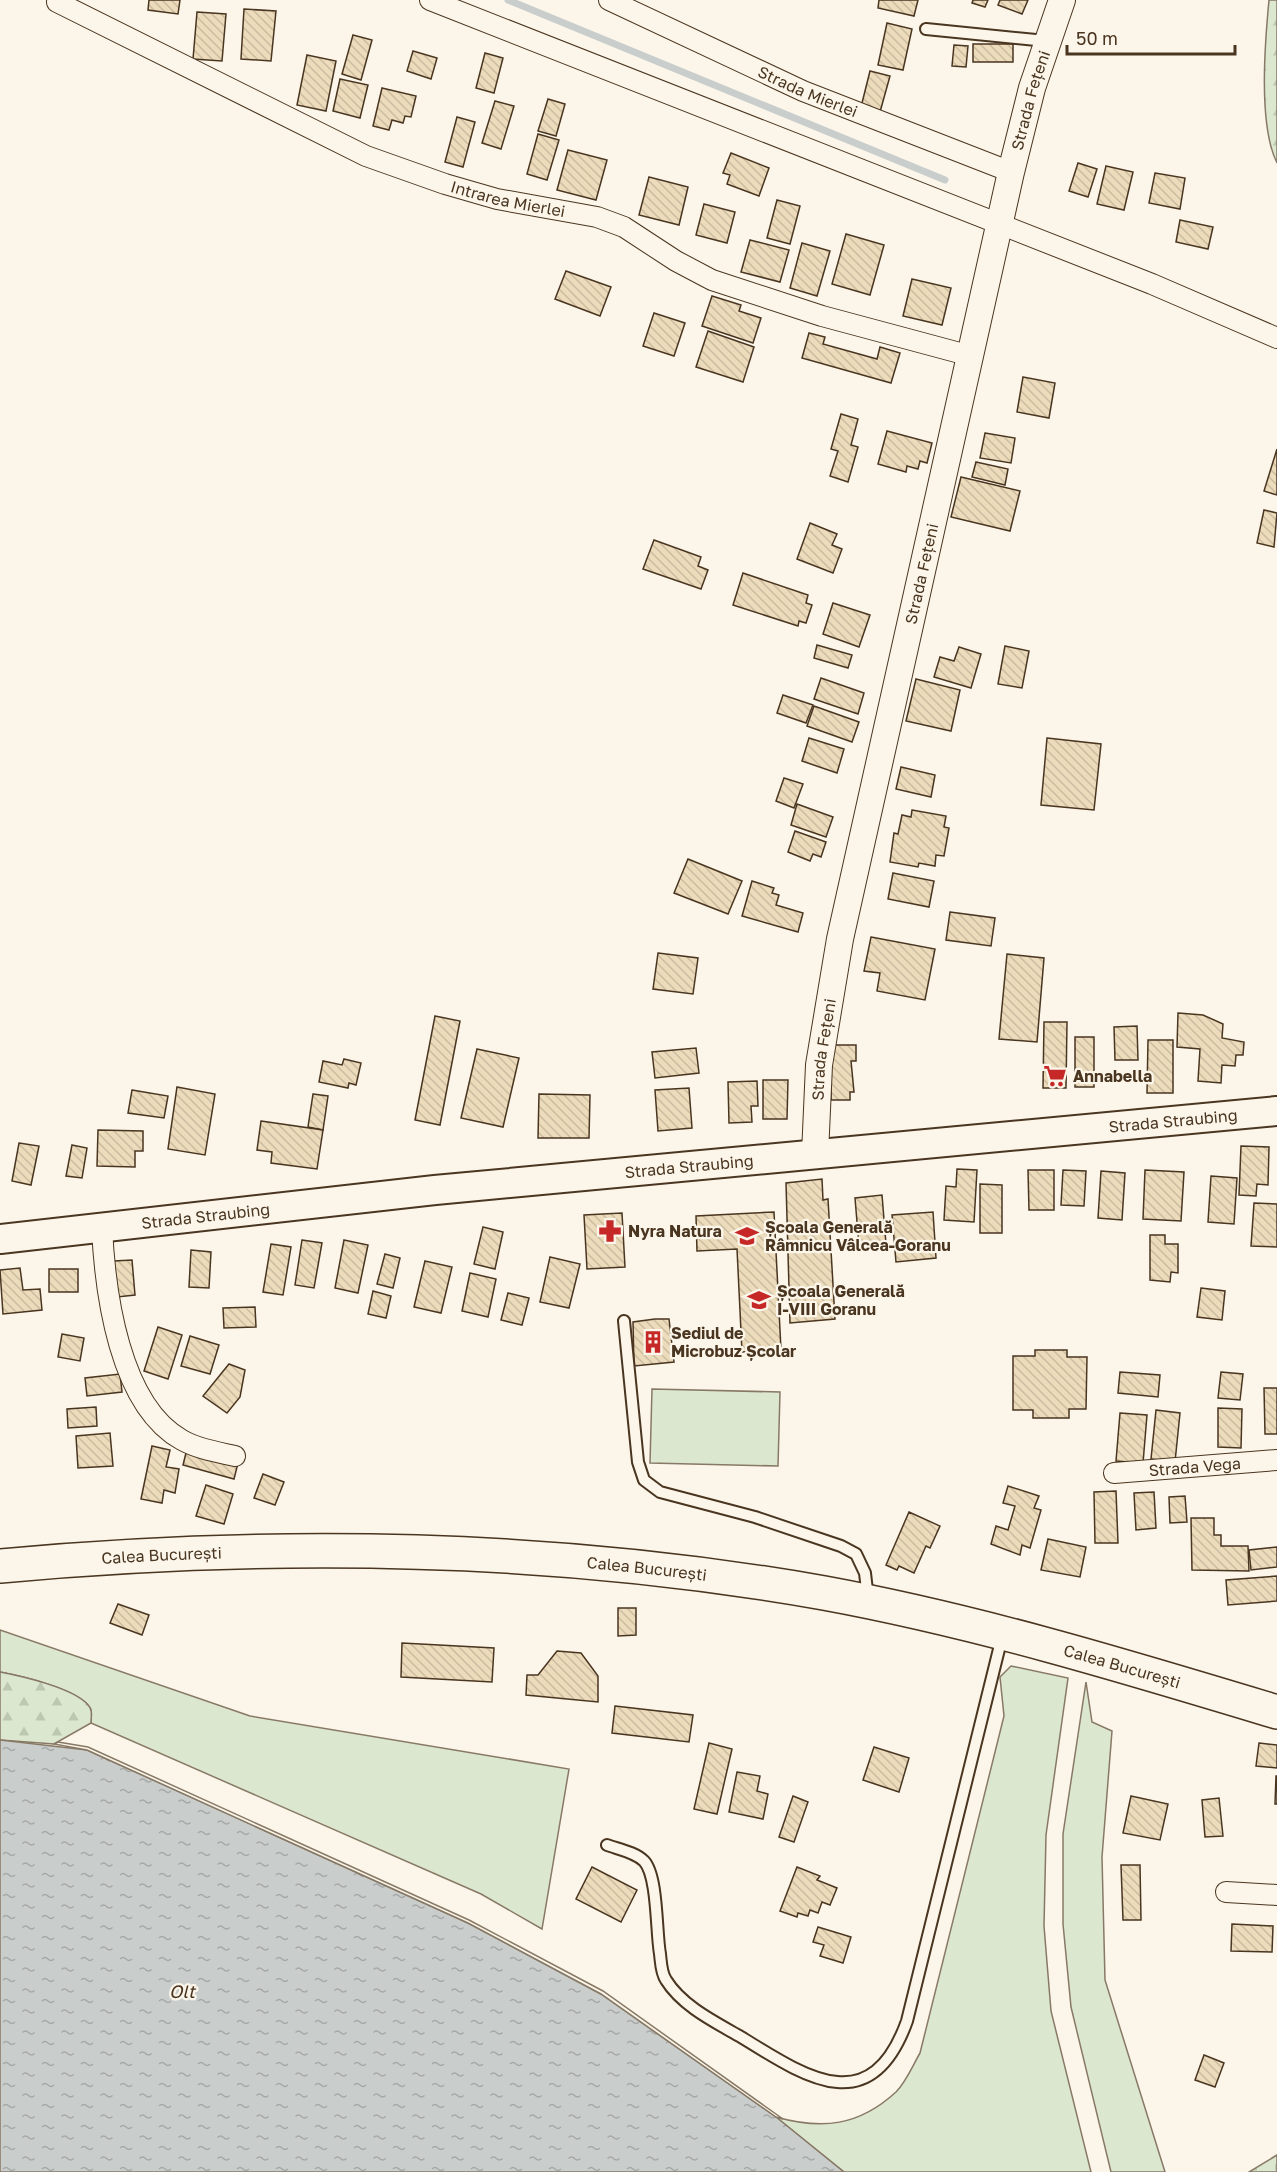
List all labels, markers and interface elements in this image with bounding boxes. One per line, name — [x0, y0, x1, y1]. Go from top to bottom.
scale bar — [1067, 18, 1235, 56]
text: 50 m — [1076, 27, 1118, 49]
street label: Strada Fețeni — [1007, 48, 1054, 152]
street label: Strada Mierlei — [755, 61, 861, 121]
street label: Intrarea Mierlei — [448, 176, 567, 221]
street label: Strada Fețeni — [900, 521, 942, 626]
street label: Strada Fețeni — [807, 997, 840, 1101]
supermarket icon: Annabella — [1042, 1063, 1068, 1089]
place label: Annabella — [1073, 1066, 1152, 1086]
street label: Strada Straubing — [1108, 1105, 1238, 1137]
street label: Strada Straubing — [624, 1150, 754, 1182]
street label: Strada Straubing — [140, 1199, 271, 1233]
place label: Școala Generală Râmnicu Vâlcea-Goranu — [765, 1217, 951, 1255]
pharmacy icon: Nyra Natura — [597, 1218, 623, 1244]
place label: Nyra Natura — [628, 1221, 722, 1241]
school or university icon: Școala Generală Râmnicu Vâlcea-Goranu — [734, 1223, 760, 1249]
place label: Școala Generală I-VIII Goranu — [777, 1281, 905, 1319]
school or university icon: Școala Generală I-VIII Goranu — [746, 1287, 772, 1313]
place label: Sediul de Microbuz Școlar — [671, 1323, 796, 1361]
building icon: Sediul de Microbuz Școlar — [640, 1329, 666, 1355]
street label: Strada Vega — [1148, 1453, 1242, 1480]
street label: Calea București — [101, 1542, 222, 1568]
street label: Calea București — [586, 1552, 708, 1585]
street label: Calea București — [1062, 1640, 1183, 1692]
water label: Olt — [169, 1980, 197, 2002]

